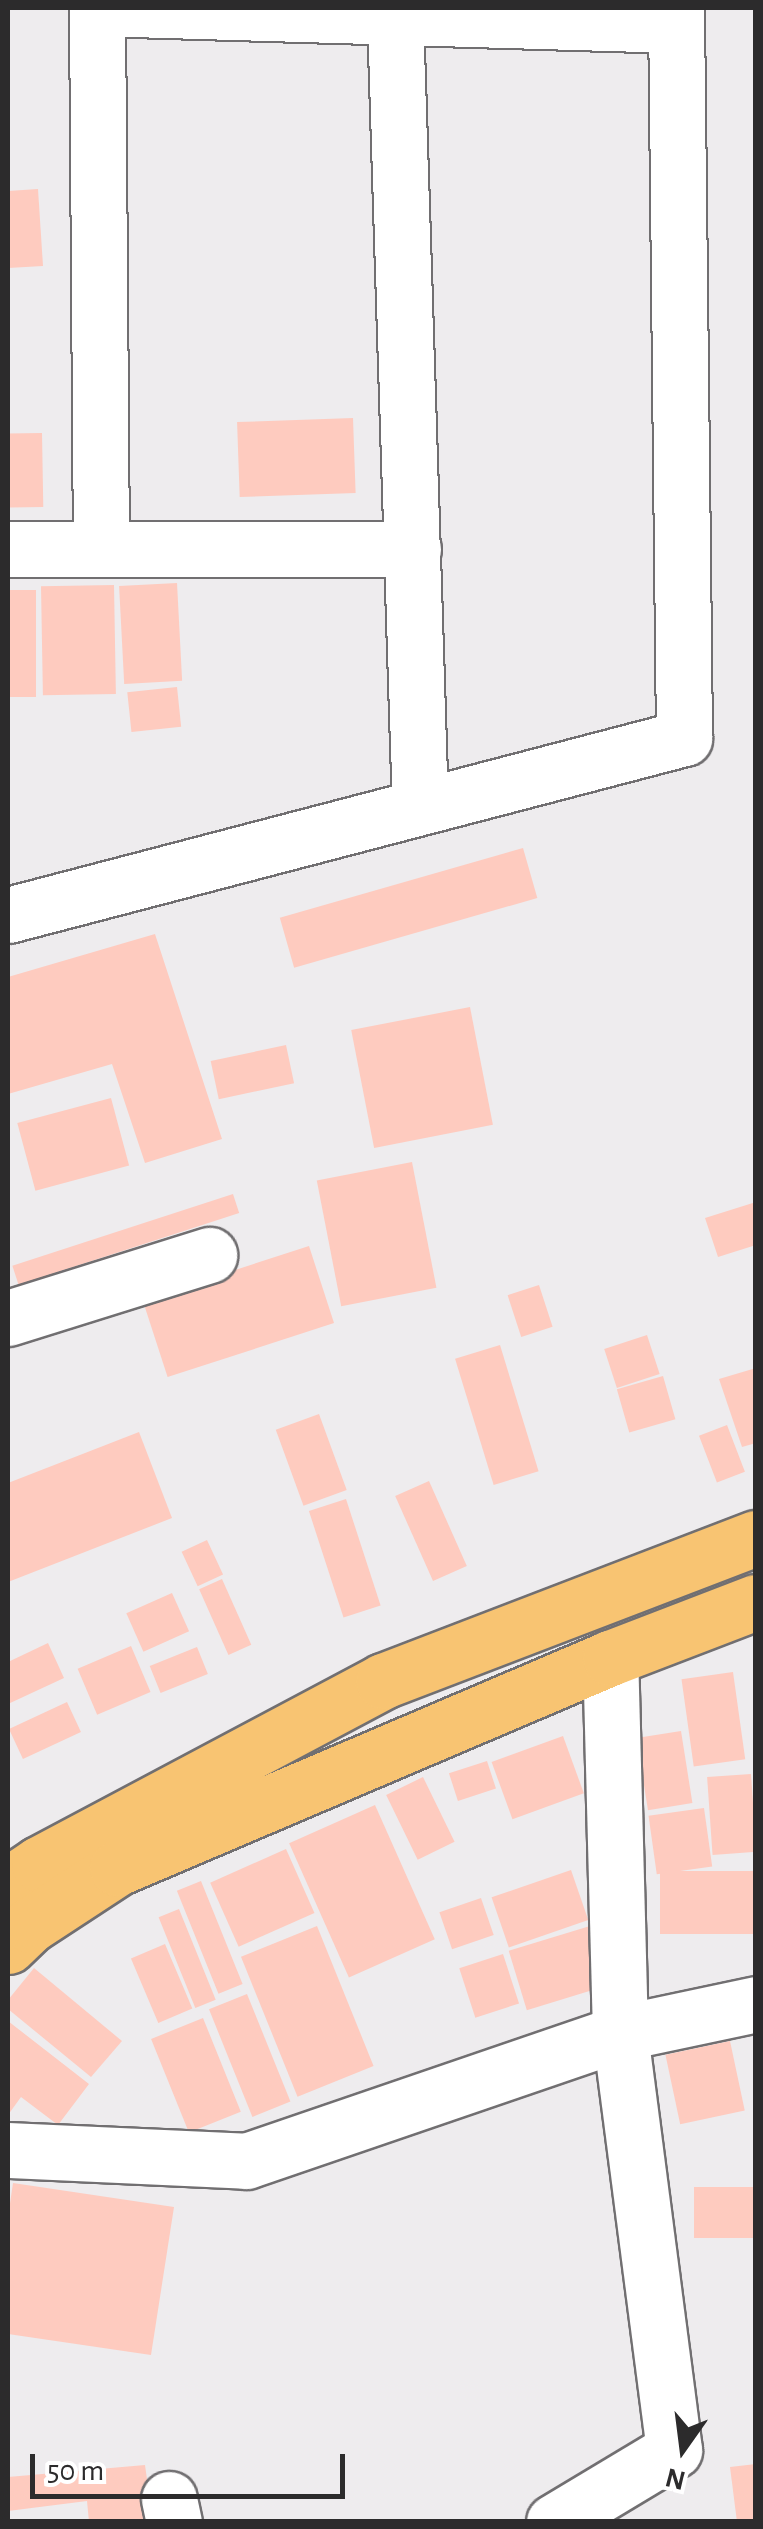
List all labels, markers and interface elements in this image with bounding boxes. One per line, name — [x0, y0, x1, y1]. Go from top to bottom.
north arrow — [633, 2399, 733, 2499]
scale bar — [35, 2434, 350, 2496]
text: 50 m — [47, 2456, 104, 2486]
text: N — [663, 2462, 689, 2494]

